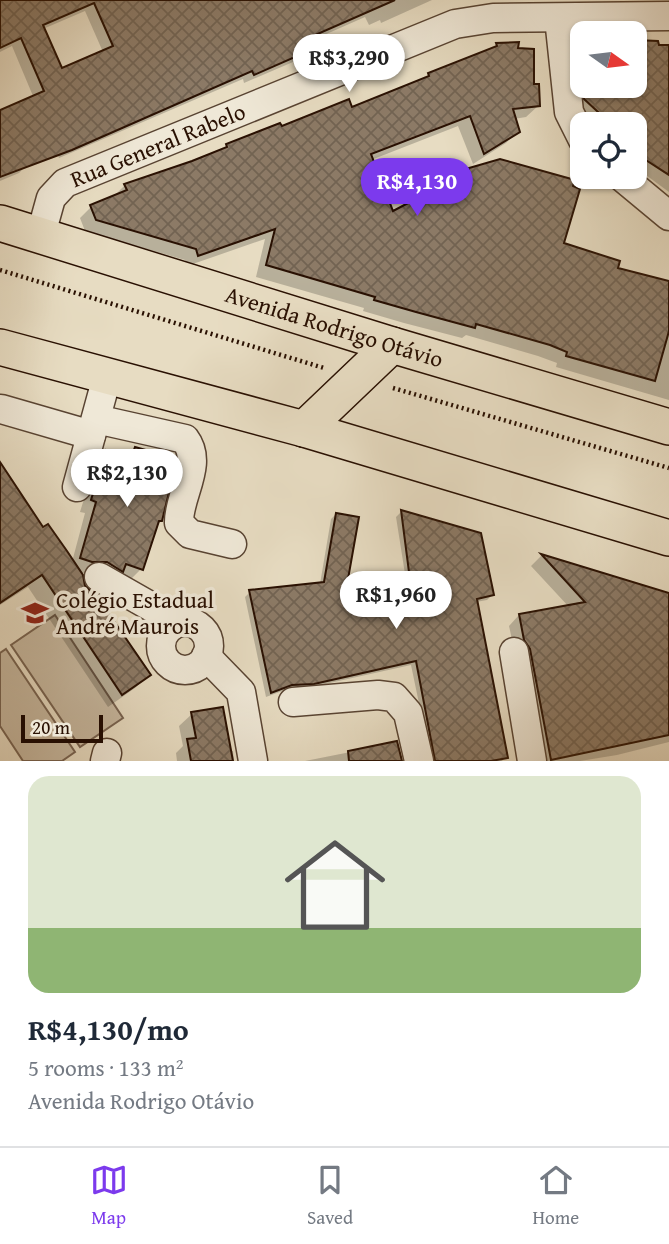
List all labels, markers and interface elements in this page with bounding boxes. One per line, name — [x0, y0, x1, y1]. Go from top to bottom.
north arrow — [570, 21, 648, 98]
map controls — [570, 21, 647, 189]
pin: R$3,290 — [284, 34, 414, 94]
text: R$3,290 — [309, 40, 389, 73]
street label: Rua General Rabelo — [65, 94, 250, 195]
button: locate — [570, 112, 647, 189]
pin: R$4,130 — [352, 158, 482, 218]
text: R$4,130 — [377, 164, 457, 197]
street label: Avenida Rodrigo Otávio — [221, 277, 447, 375]
pin: R$2,130 — [62, 449, 192, 509]
text: R$2,130 — [87, 455, 167, 488]
pin: R$1,960 — [331, 572, 461, 631]
text: R$1,960 — [356, 577, 436, 610]
place label: Colégio Estadual André Maurois — [56, 583, 214, 642]
school or university icon: Colégio Estadual André Maurois — [20, 598, 50, 628]
scale bar — [21, 712, 103, 744]
text: 20 m — [32, 713, 70, 741]
icon: home — [272, 822, 398, 948]
text: R$4,130/mo — [28, 1007, 189, 1051]
text: 5 rooms · 133 m² — [28, 1051, 183, 1084]
text: Avenida Rodrigo Otávio — [28, 1084, 254, 1117]
tab: Map — [90, 1161, 128, 1231]
tab: Saved — [307, 1161, 353, 1231]
tab: Home — [533, 1161, 579, 1231]

